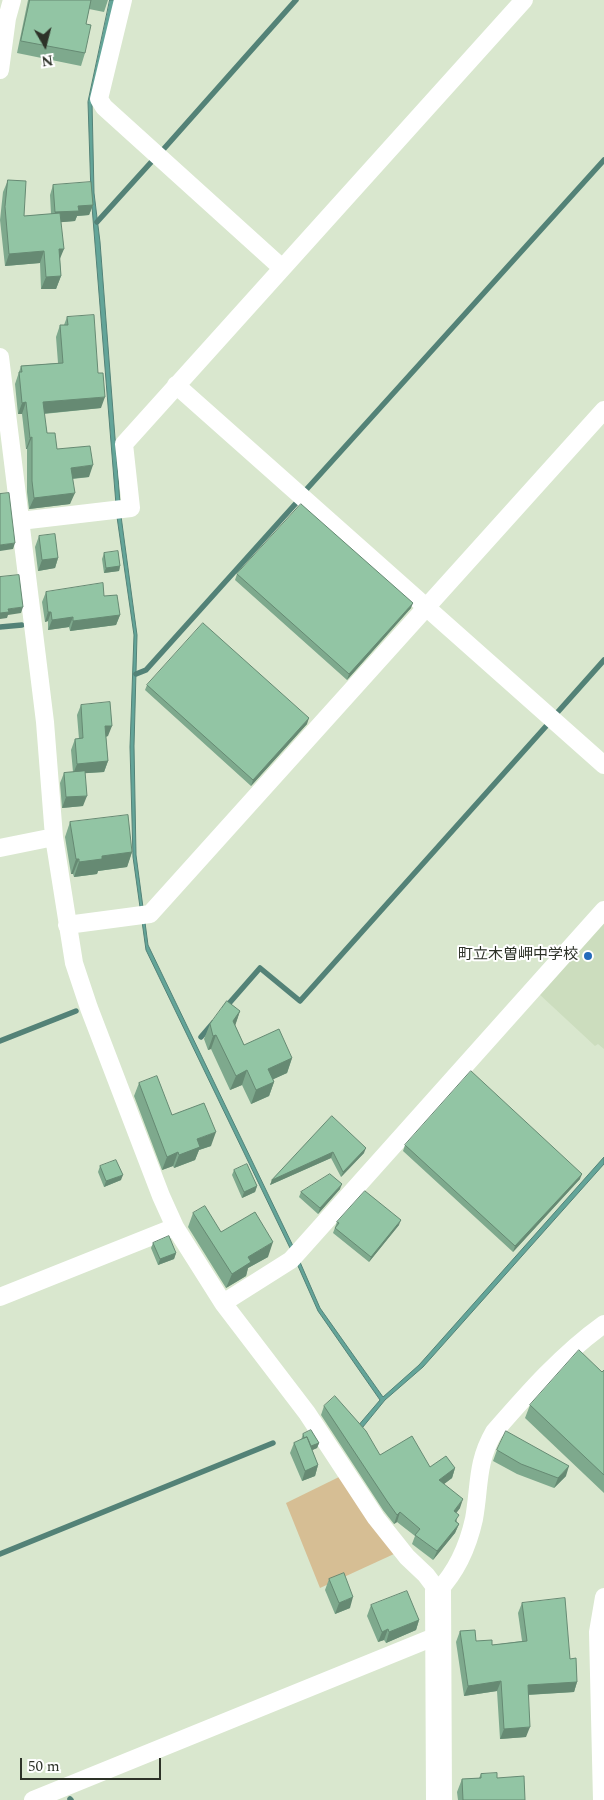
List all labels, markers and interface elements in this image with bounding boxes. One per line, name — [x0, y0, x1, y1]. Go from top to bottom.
north arrow — [20, 20, 70, 70]
text: N — [40, 49, 54, 72]
place label: 町立木曽岬中学校 — [458, 947, 578, 965]
marker: 町立木曽岬中学校 — [582, 950, 594, 962]
scale bar — [22, 1748, 164, 1780]
text: 50 m — [28, 1755, 60, 1778]

